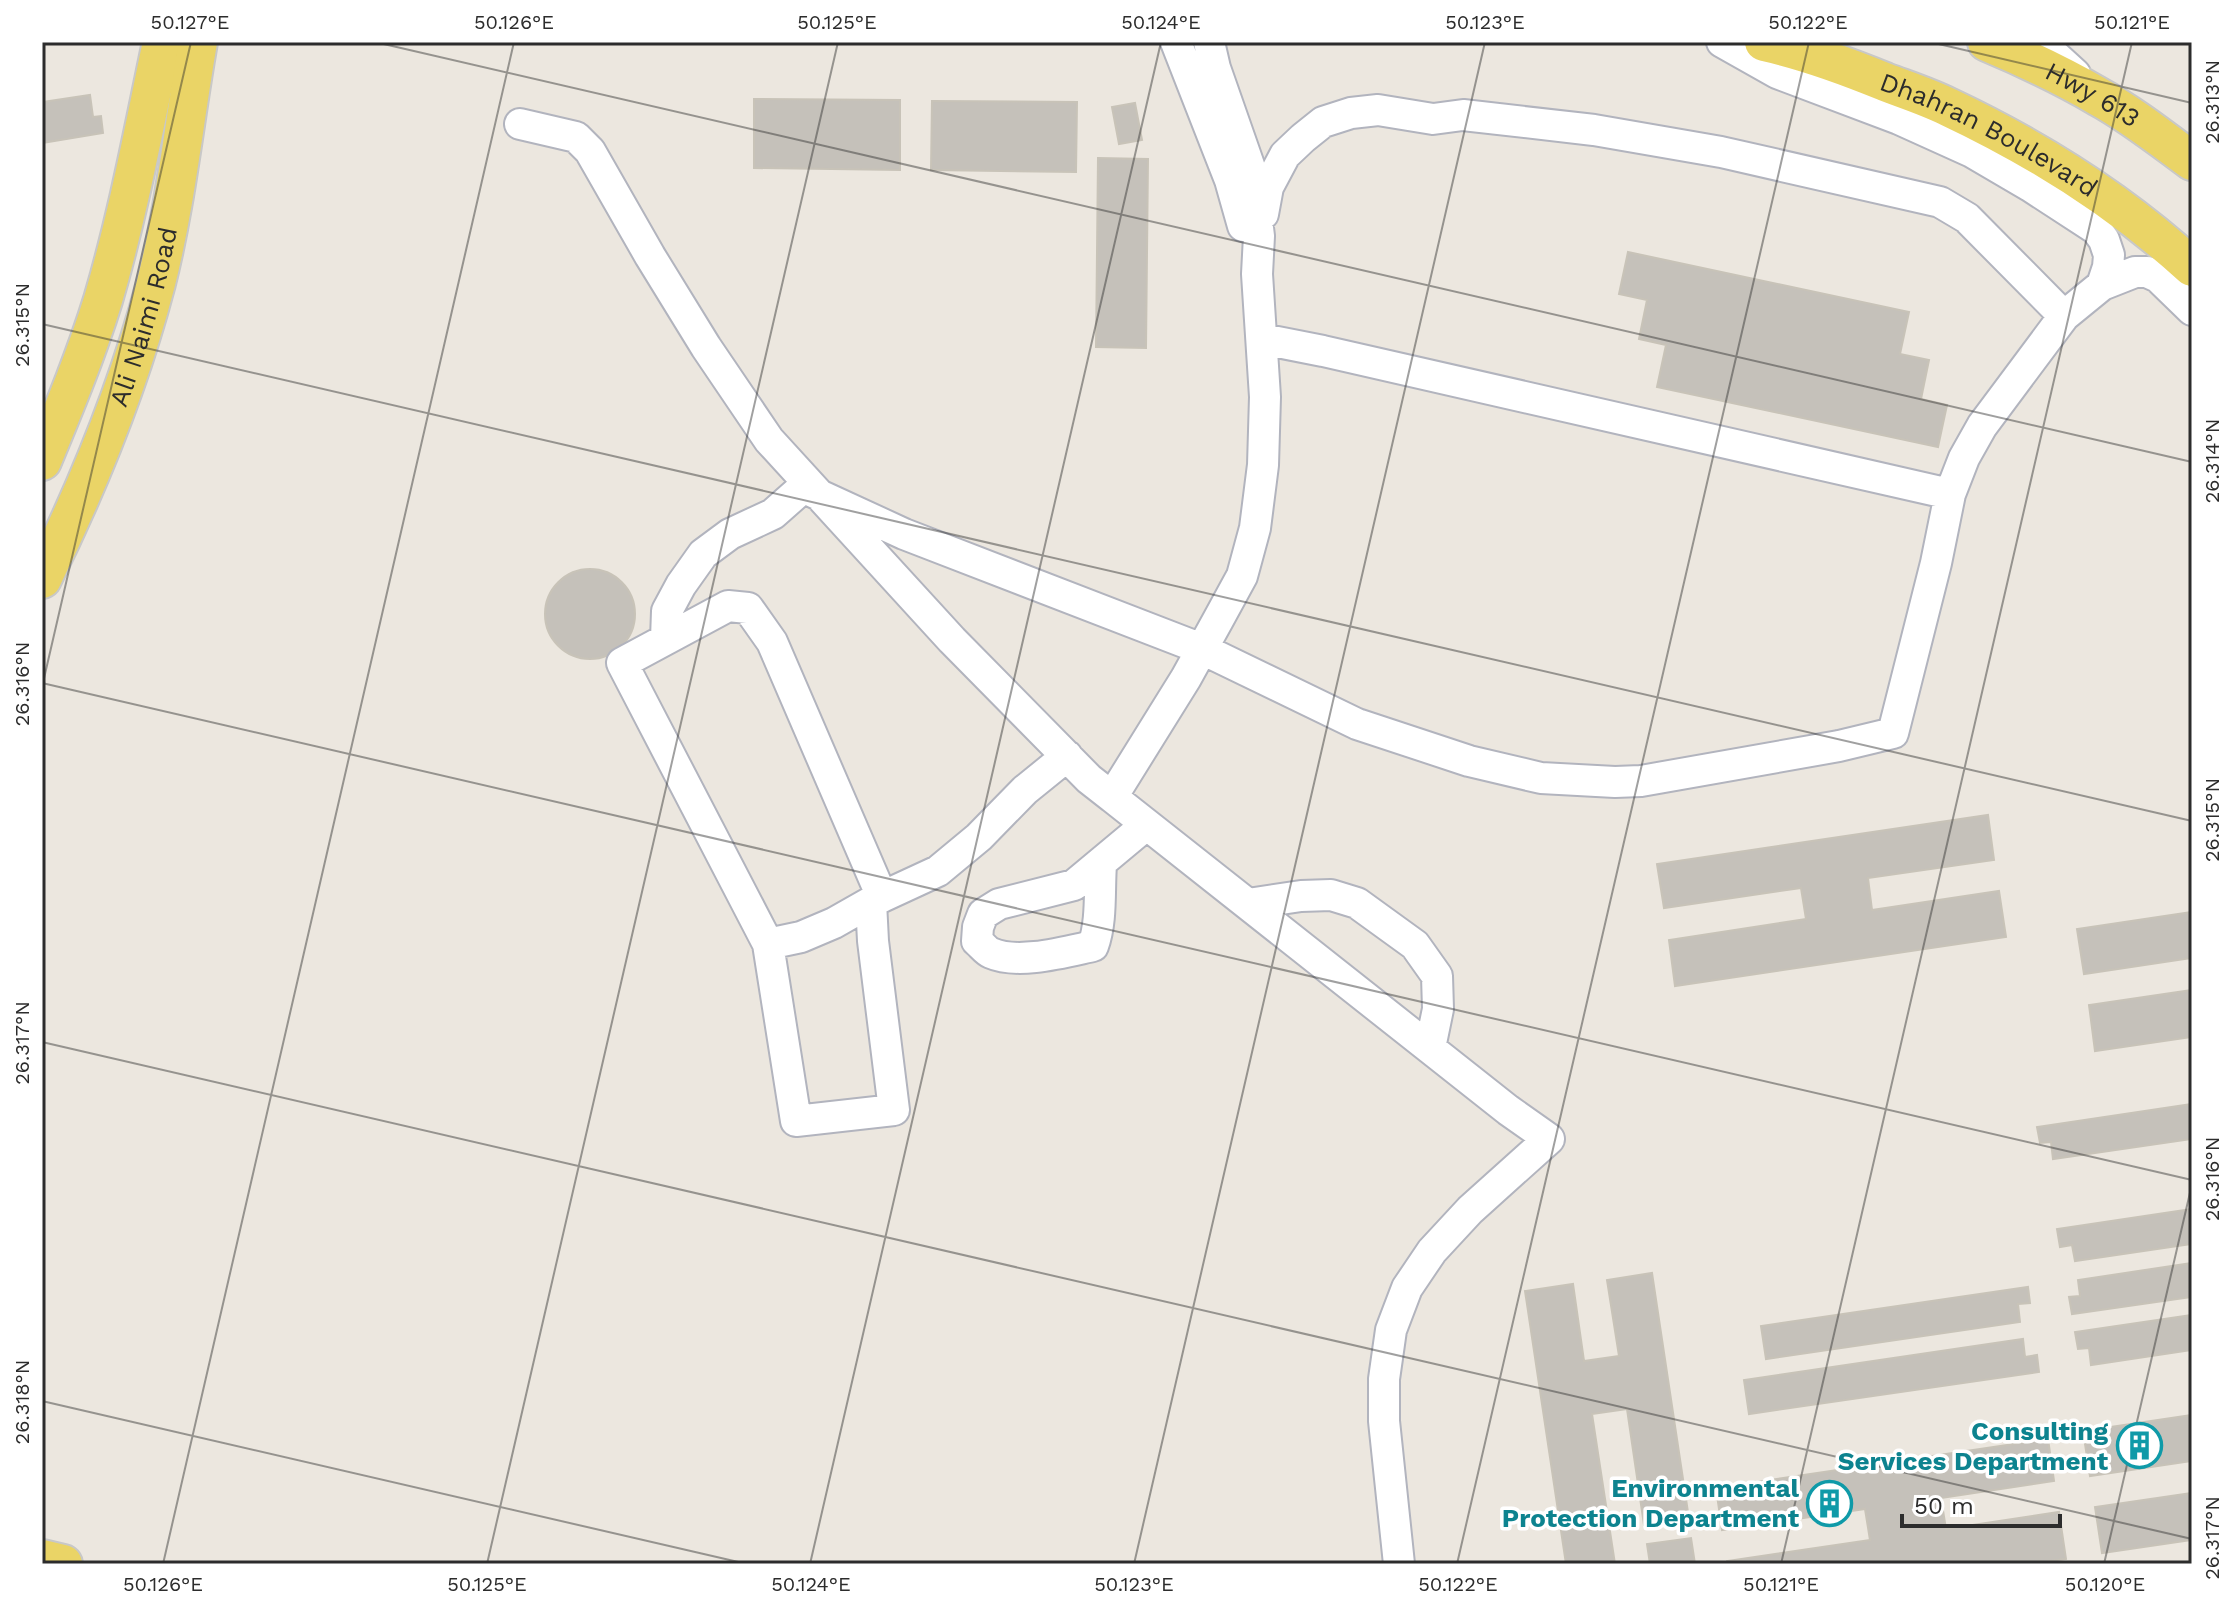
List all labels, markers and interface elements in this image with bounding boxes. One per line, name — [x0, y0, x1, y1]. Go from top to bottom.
text: 50.127°E — [151, 10, 229, 34]
text: 50.126°E — [474, 10, 554, 34]
text: 50.125°E — [797, 10, 877, 34]
text: 50.124°E — [1121, 10, 1201, 34]
text: 50.123°E — [1445, 10, 1525, 34]
text: 50.122°E — [1768, 10, 1848, 34]
text: 50.121°E — [2094, 10, 2170, 34]
street label: Hwy 613 — [2041, 56, 2146, 133]
text: 26.313°N — [2200, 60, 2224, 144]
street label: Dhahran Boulevard — [1876, 66, 2103, 203]
street label: Ali Naimi Road — [103, 224, 183, 411]
text: 26.315°N — [10, 283, 34, 367]
text: 26.314°N — [2200, 419, 2224, 503]
text: 26.316°N — [10, 642, 34, 726]
text: 26.315°N — [2200, 778, 2224, 862]
text: 26.317°N — [10, 1001, 34, 1085]
text: 26.316°N — [2200, 1137, 2224, 1221]
text: 26.318°N — [10, 1360, 34, 1444]
place label: Consulting Services Department — [1838, 1416, 2109, 1476]
building icon: Consulting Services Department — [2115, 1422, 2163, 1470]
place label: Environmental Protection Department — [1502, 1473, 1800, 1533]
scale bar — [1902, 1478, 2060, 1528]
building icon: Environmental Protection Department — [1806, 1479, 1854, 1527]
text: 50 m — [1914, 1492, 1974, 1520]
text: 26.317°N — [2200, 1496, 2224, 1580]
text: 50.126°E — [123, 1572, 203, 1596]
text: 50.125°E — [447, 1572, 527, 1596]
text: 50.124°E — [771, 1572, 851, 1596]
text: 50.123°E — [1094, 1572, 1174, 1596]
text: 50.122°E — [1418, 1572, 1498, 1596]
text: 50.121°E — [1743, 1572, 1819, 1596]
text: 50.120°E — [2065, 1572, 2145, 1596]

